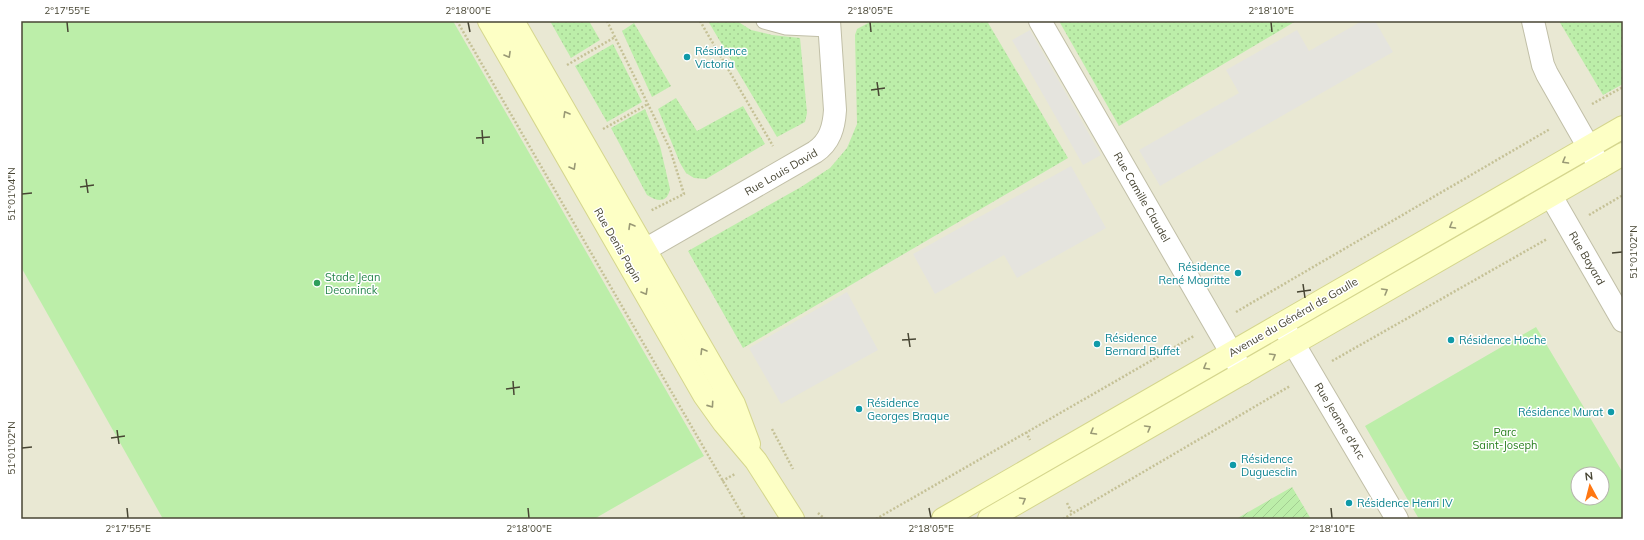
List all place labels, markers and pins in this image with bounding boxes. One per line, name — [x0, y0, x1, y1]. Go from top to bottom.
place label: Résidence Victoria — [695, 44, 747, 71]
marker: Résidence Victoria — [682, 52, 692, 62]
place label: Résidence René Magritte — [1158, 260, 1230, 287]
marker: Résidence René Magritte — [1233, 268, 1243, 278]
place label: Stade Jean Deconinck — [325, 270, 380, 297]
marker: Stade Jean Deconinck — [312, 278, 322, 288]
place label: Résidence Bernard Buffet — [1105, 331, 1180, 358]
place label: Résidence Hoche — [1459, 333, 1546, 347]
marker: Résidence Hoche — [1446, 335, 1456, 345]
marker: Résidence Bernard Buffet — [1092, 339, 1102, 349]
place label: Résidence Georges Braque — [867, 396, 949, 423]
marker: Résidence Georges Braque — [854, 404, 864, 414]
place label: Résidence Murat — [1518, 405, 1603, 419]
marker: Résidence Murat — [1606, 407, 1616, 417]
place label: Résidence Duguesclin — [1241, 452, 1297, 479]
marker: Résidence Duguesclin — [1228, 460, 1238, 470]
place label: Résidence Henri IV — [1357, 496, 1453, 510]
marker: Résidence Henri IV — [1344, 498, 1354, 508]

